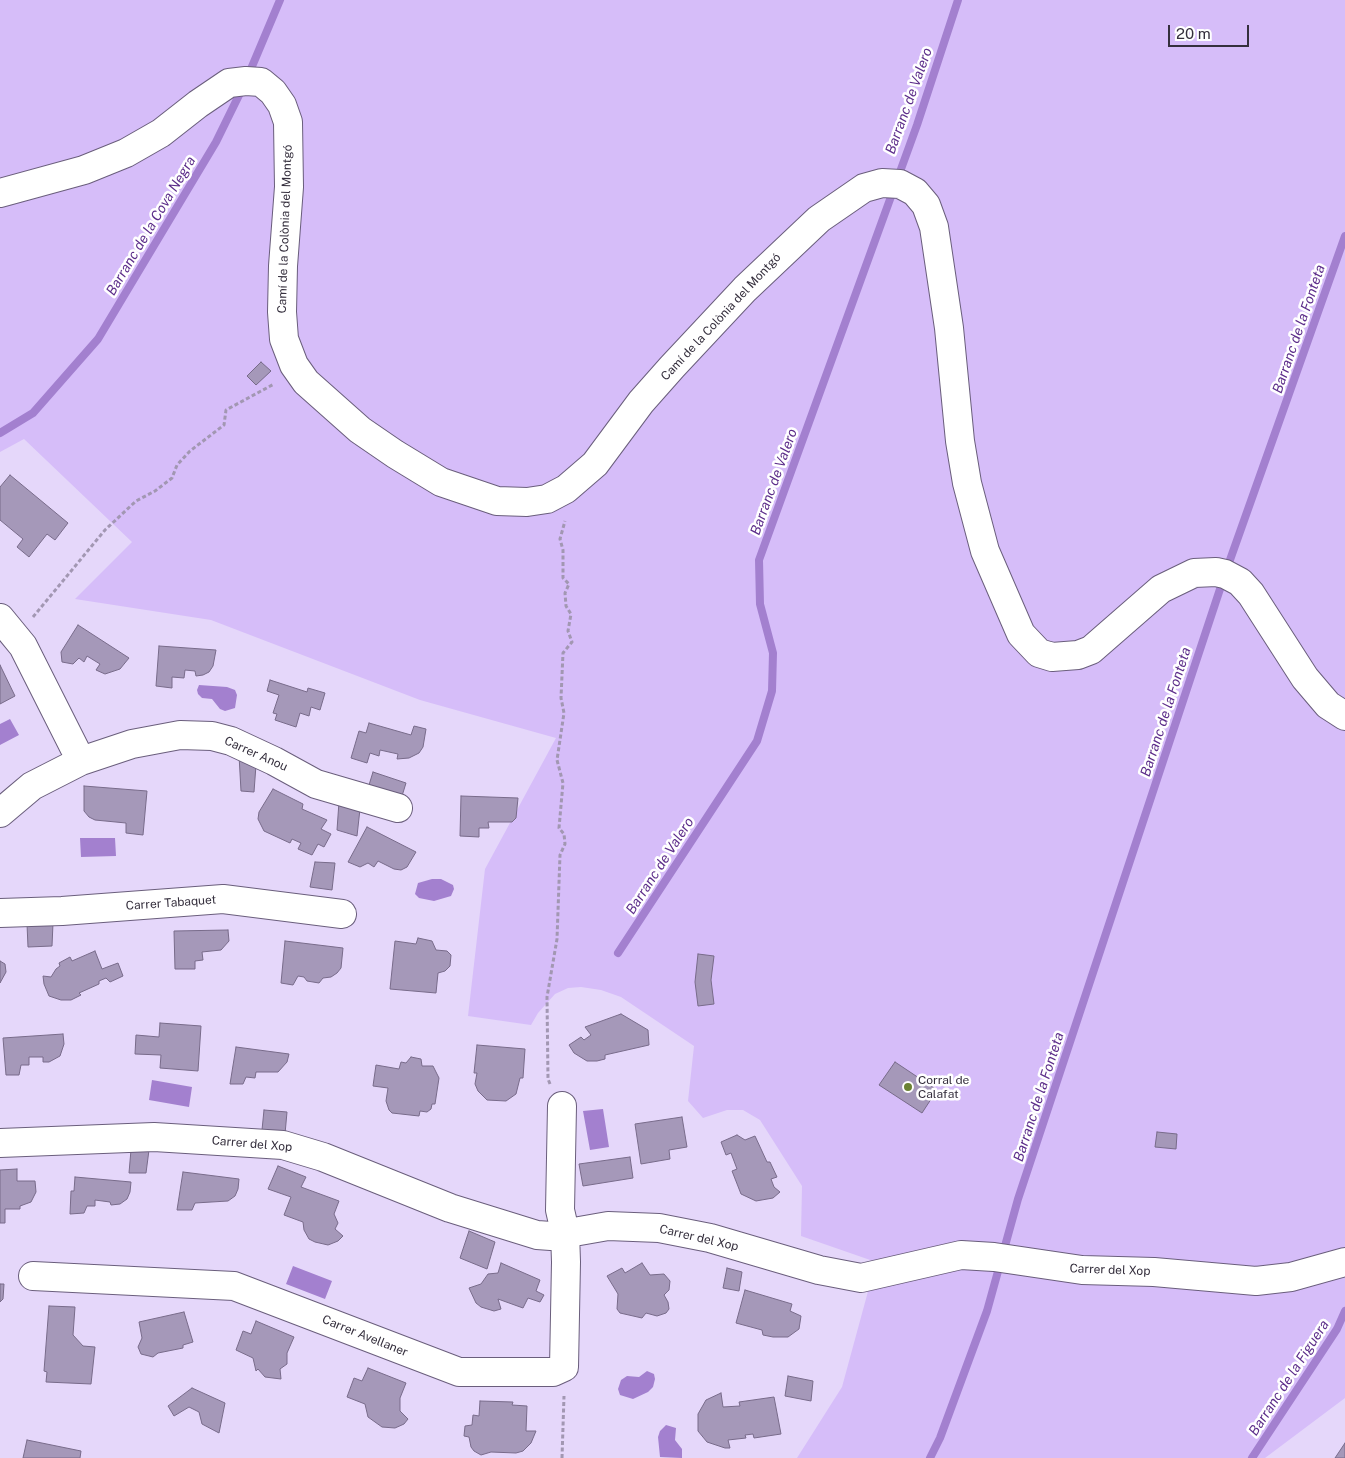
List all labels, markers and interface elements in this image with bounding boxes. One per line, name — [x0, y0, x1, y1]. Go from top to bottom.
scale bar — [1170, 15, 1251, 47]
text: 20 m — [1176, 25, 1211, 42]
water label: Barranc de Valero — [882, 46, 936, 156]
street label: Camí de la Colònia del Montgó — [275, 144, 295, 314]
water label: Barranc de la Cova Negra — [103, 153, 199, 299]
street label: Camí de la Colònia del Montgó — [658, 250, 784, 384]
water label: Barranc de la Fonteta — [1269, 263, 1329, 395]
water label: Barranc de Valero — [747, 427, 801, 537]
water label: Barranc de la Fonteta — [1137, 645, 1195, 779]
street label: Carrer Anou — [222, 734, 290, 774]
water label: Barranc de Valero — [623, 815, 697, 917]
street label: Carrer Tabaquet — [125, 893, 217, 913]
water label: Barranc de la Fonteta — [1010, 1030, 1068, 1164]
place label: Corral de Calafat — [918, 1073, 969, 1101]
marker: Corral de Calafat — [902, 1081, 914, 1093]
street label: Carrer del Xop — [211, 1133, 293, 1155]
street label: Carrer del Xop — [658, 1222, 740, 1254]
street label: Carrer del Xop — [1069, 1261, 1151, 1279]
street label: Carrer Avellaner — [320, 1312, 410, 1360]
water label: Barranc de la Figuera — [1245, 1317, 1333, 1439]

